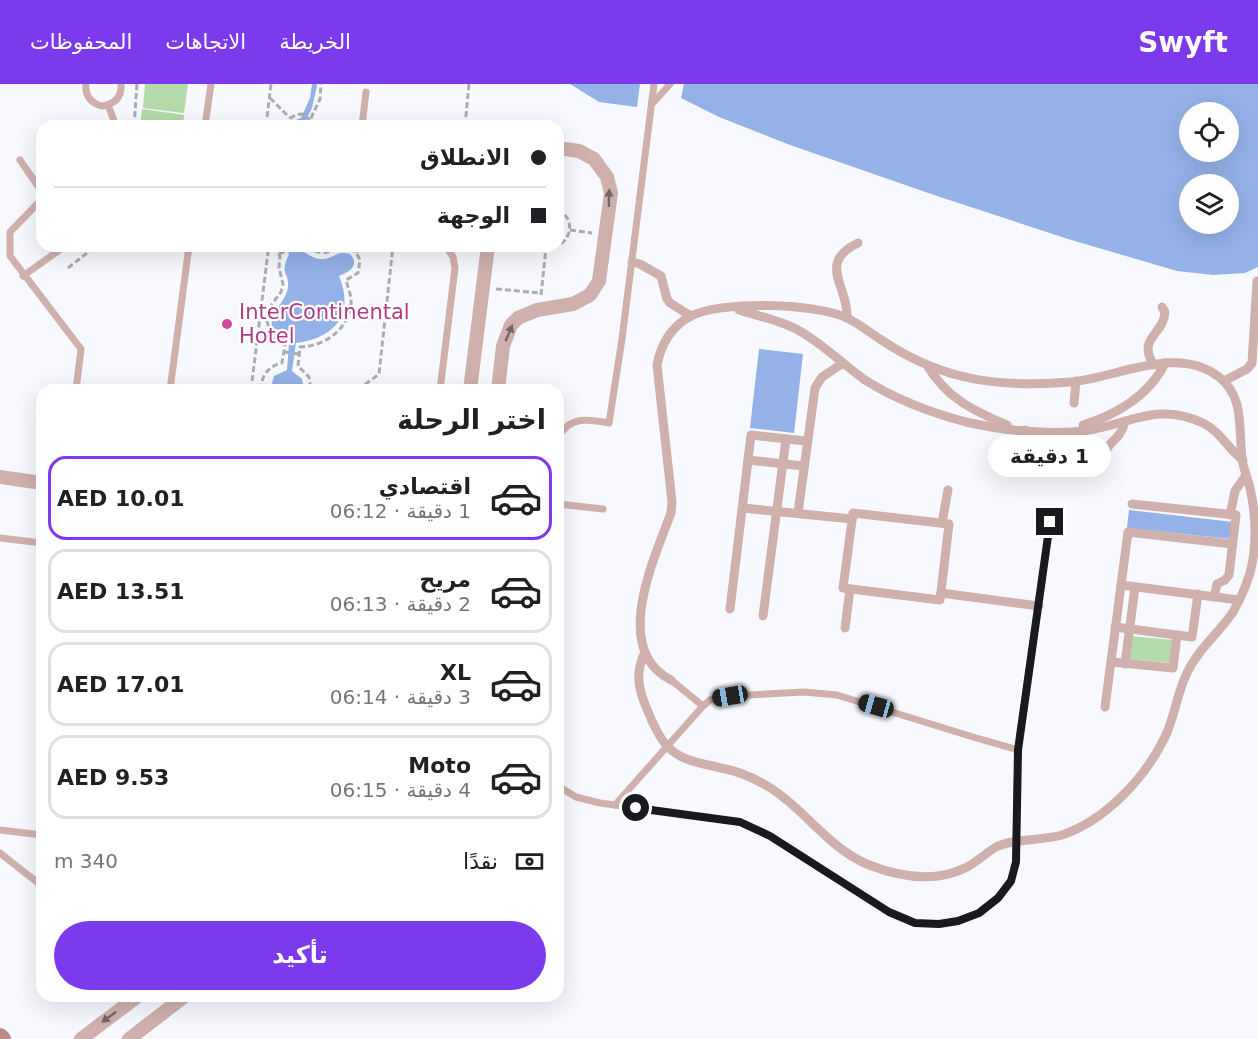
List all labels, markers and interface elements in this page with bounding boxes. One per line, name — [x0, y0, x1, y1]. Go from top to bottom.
text: Swyft — [1138, 26, 1228, 59]
text: المحفوظات — [30, 30, 132, 54]
text: الاتجاهات — [165, 30, 246, 54]
text: الخريطة — [279, 30, 351, 54]
map controls — [1179, 102, 1239, 234]
button: locate — [1179, 102, 1239, 162]
text: الانطلاق — [420, 145, 510, 170]
button: layers — [1179, 174, 1239, 234]
one-way arrow — [604, 188, 614, 207]
text: الوجهة — [437, 203, 510, 228]
place label: InterContinental Hotel — [239, 300, 410, 348]
marker: InterContinental Hotel — [220, 317, 234, 331]
one-way arrow — [505, 324, 514, 342]
text: اختر الرحلة — [397, 404, 546, 435]
callout: 1 دقيقة — [988, 435, 1112, 477]
text: 1 دقيقة — [1010, 444, 1089, 468]
icon: car — [489, 471, 543, 525]
text: اقتصادي — [379, 474, 471, 499]
text: AED 10.01 — [57, 486, 185, 511]
text: 1 دقيقة · 06:12 — [330, 499, 471, 523]
route end — [1036, 508, 1063, 535]
icon: car — [489, 564, 543, 618]
text: مريح — [420, 567, 471, 592]
text: AED 13.51 — [57, 579, 185, 604]
text: 2 دقيقة · 06:13 — [330, 592, 471, 616]
icon: car — [489, 657, 543, 711]
text: XL — [440, 660, 471, 685]
text: AED 17.01 — [57, 672, 185, 697]
car — [711, 684, 749, 708]
text: 3 دقيقة · 06:14 — [330, 685, 471, 709]
car — [856, 692, 896, 720]
icon: car — [489, 750, 543, 804]
text: Moto — [408, 753, 471, 778]
text: AED 9.53 — [57, 765, 169, 790]
text: 4 دقيقة · 06:15 — [330, 778, 471, 802]
route start — [622, 794, 649, 821]
icon: cash — [513, 845, 546, 878]
text: 340 m — [54, 849, 118, 873]
text: نقدًا — [463, 849, 498, 874]
button: تأكيد — [54, 921, 546, 990]
one-way arrow — [102, 1011, 117, 1023]

